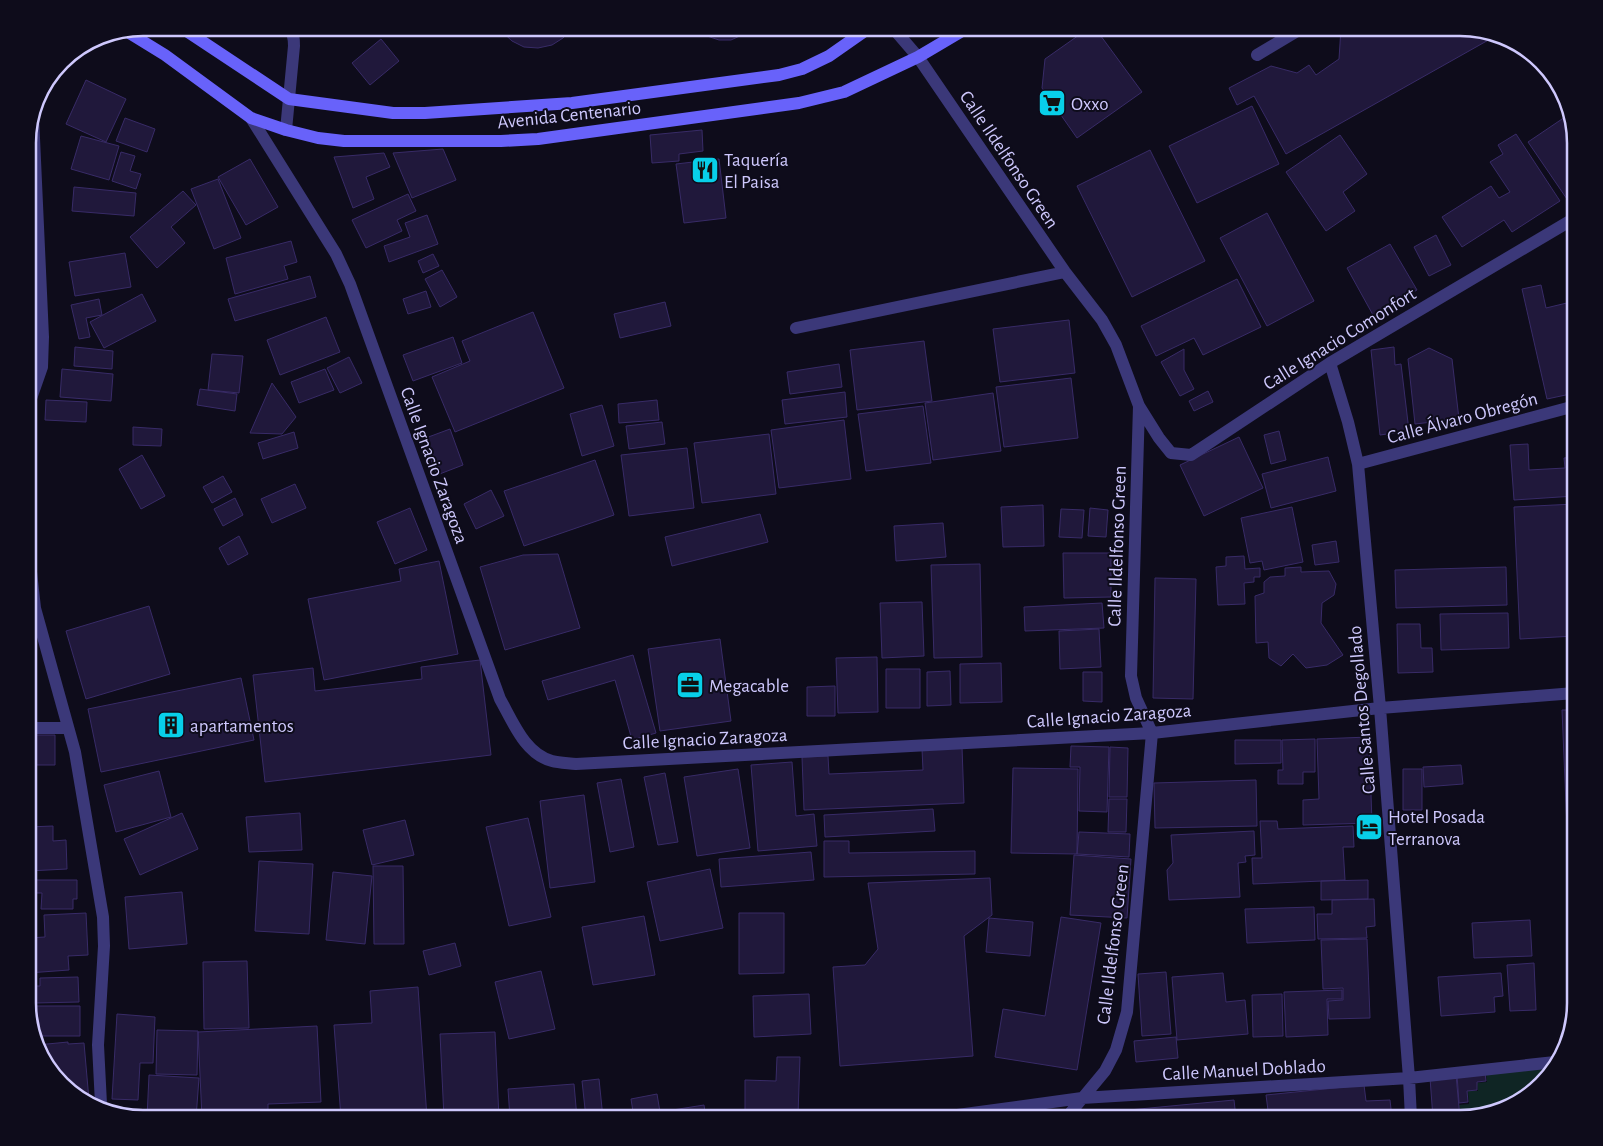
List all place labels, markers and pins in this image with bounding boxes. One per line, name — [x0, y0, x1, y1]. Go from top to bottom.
supermarket icon: Oxxo — [1037, 88, 1067, 118]
place label: Oxxo — [1071, 95, 1109, 114]
place label: Taquería El Paisa — [724, 151, 789, 192]
restaurant icon: Taquería El Paisa — [690, 155, 720, 185]
office icon: Megacable — [675, 670, 705, 700]
place label: Megacable — [709, 677, 789, 696]
building icon: apartamentos — [156, 710, 186, 740]
place label: apartamentos — [190, 717, 294, 736]
place label: Hotel Posada Terranova — [1388, 808, 1485, 849]
hotel icon: Hotel Posada Terranova — [1354, 812, 1384, 842]

